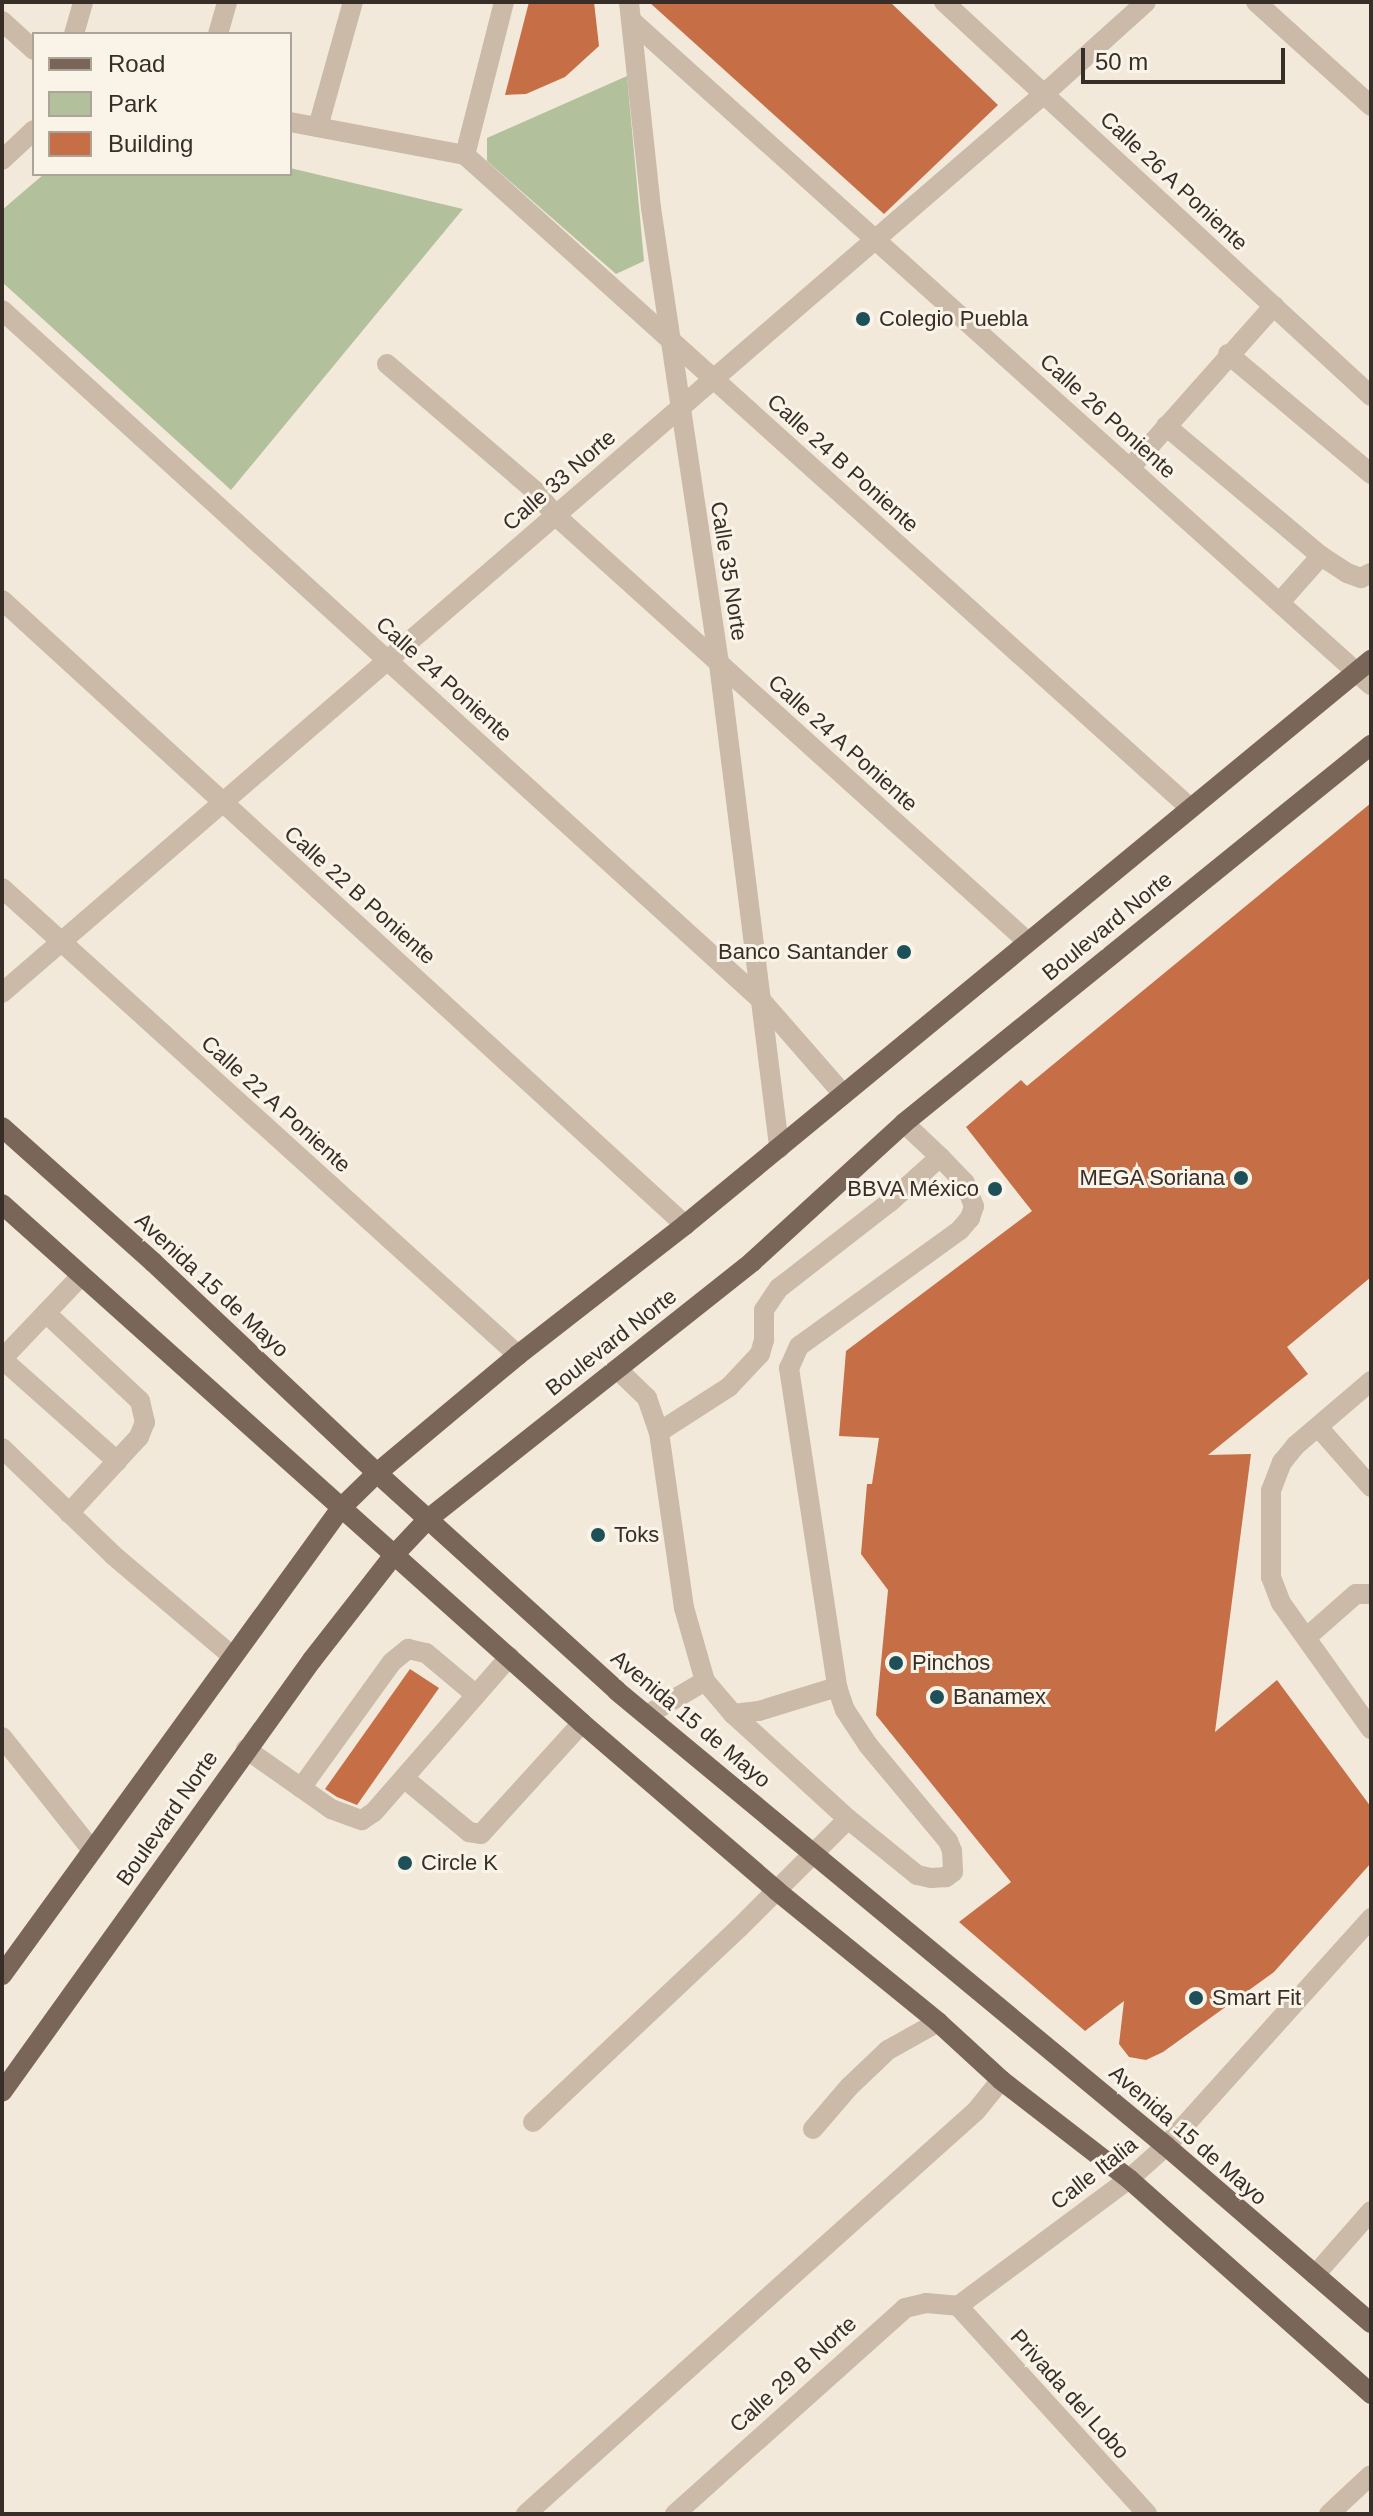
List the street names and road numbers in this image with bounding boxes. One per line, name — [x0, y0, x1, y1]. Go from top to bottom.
street label: Calle 26 A Poniente — [1094, 105, 1254, 257]
street label: Calle 26 Poniente — [1035, 348, 1181, 484]
street label: Calle 24 B Poniente — [762, 388, 924, 538]
street label: Calle 33 Norte — [497, 424, 621, 536]
street label: Calle 35 Norte — [705, 499, 753, 643]
street label: Calle 24 Poniente — [371, 611, 517, 747]
street label: Calle 24 A Poniente — [762, 668, 924, 818]
street label: Calle 22 B Poniente — [279, 820, 441, 970]
street label: Boulevard Norte — [1037, 866, 1177, 986]
street label: Calle 22 A Poniente — [195, 1029, 357, 1179]
street label: Avenida 15 de Mayo — [130, 1207, 294, 1363]
street label: Boulevard Norte — [540, 1283, 682, 1401]
street label: Avenida 15 de Mayo — [606, 1645, 776, 1793]
street label: Boulevard Norte — [111, 1745, 223, 1891]
street label: Avenida 15 de Mayo — [1104, 2059, 1272, 2211]
street label: Calle Italia — [1045, 2131, 1143, 2215]
street label: Calle 29 B Norte — [724, 2310, 862, 2438]
street label: Privada del Lobo — [1005, 2324, 1135, 2464]

